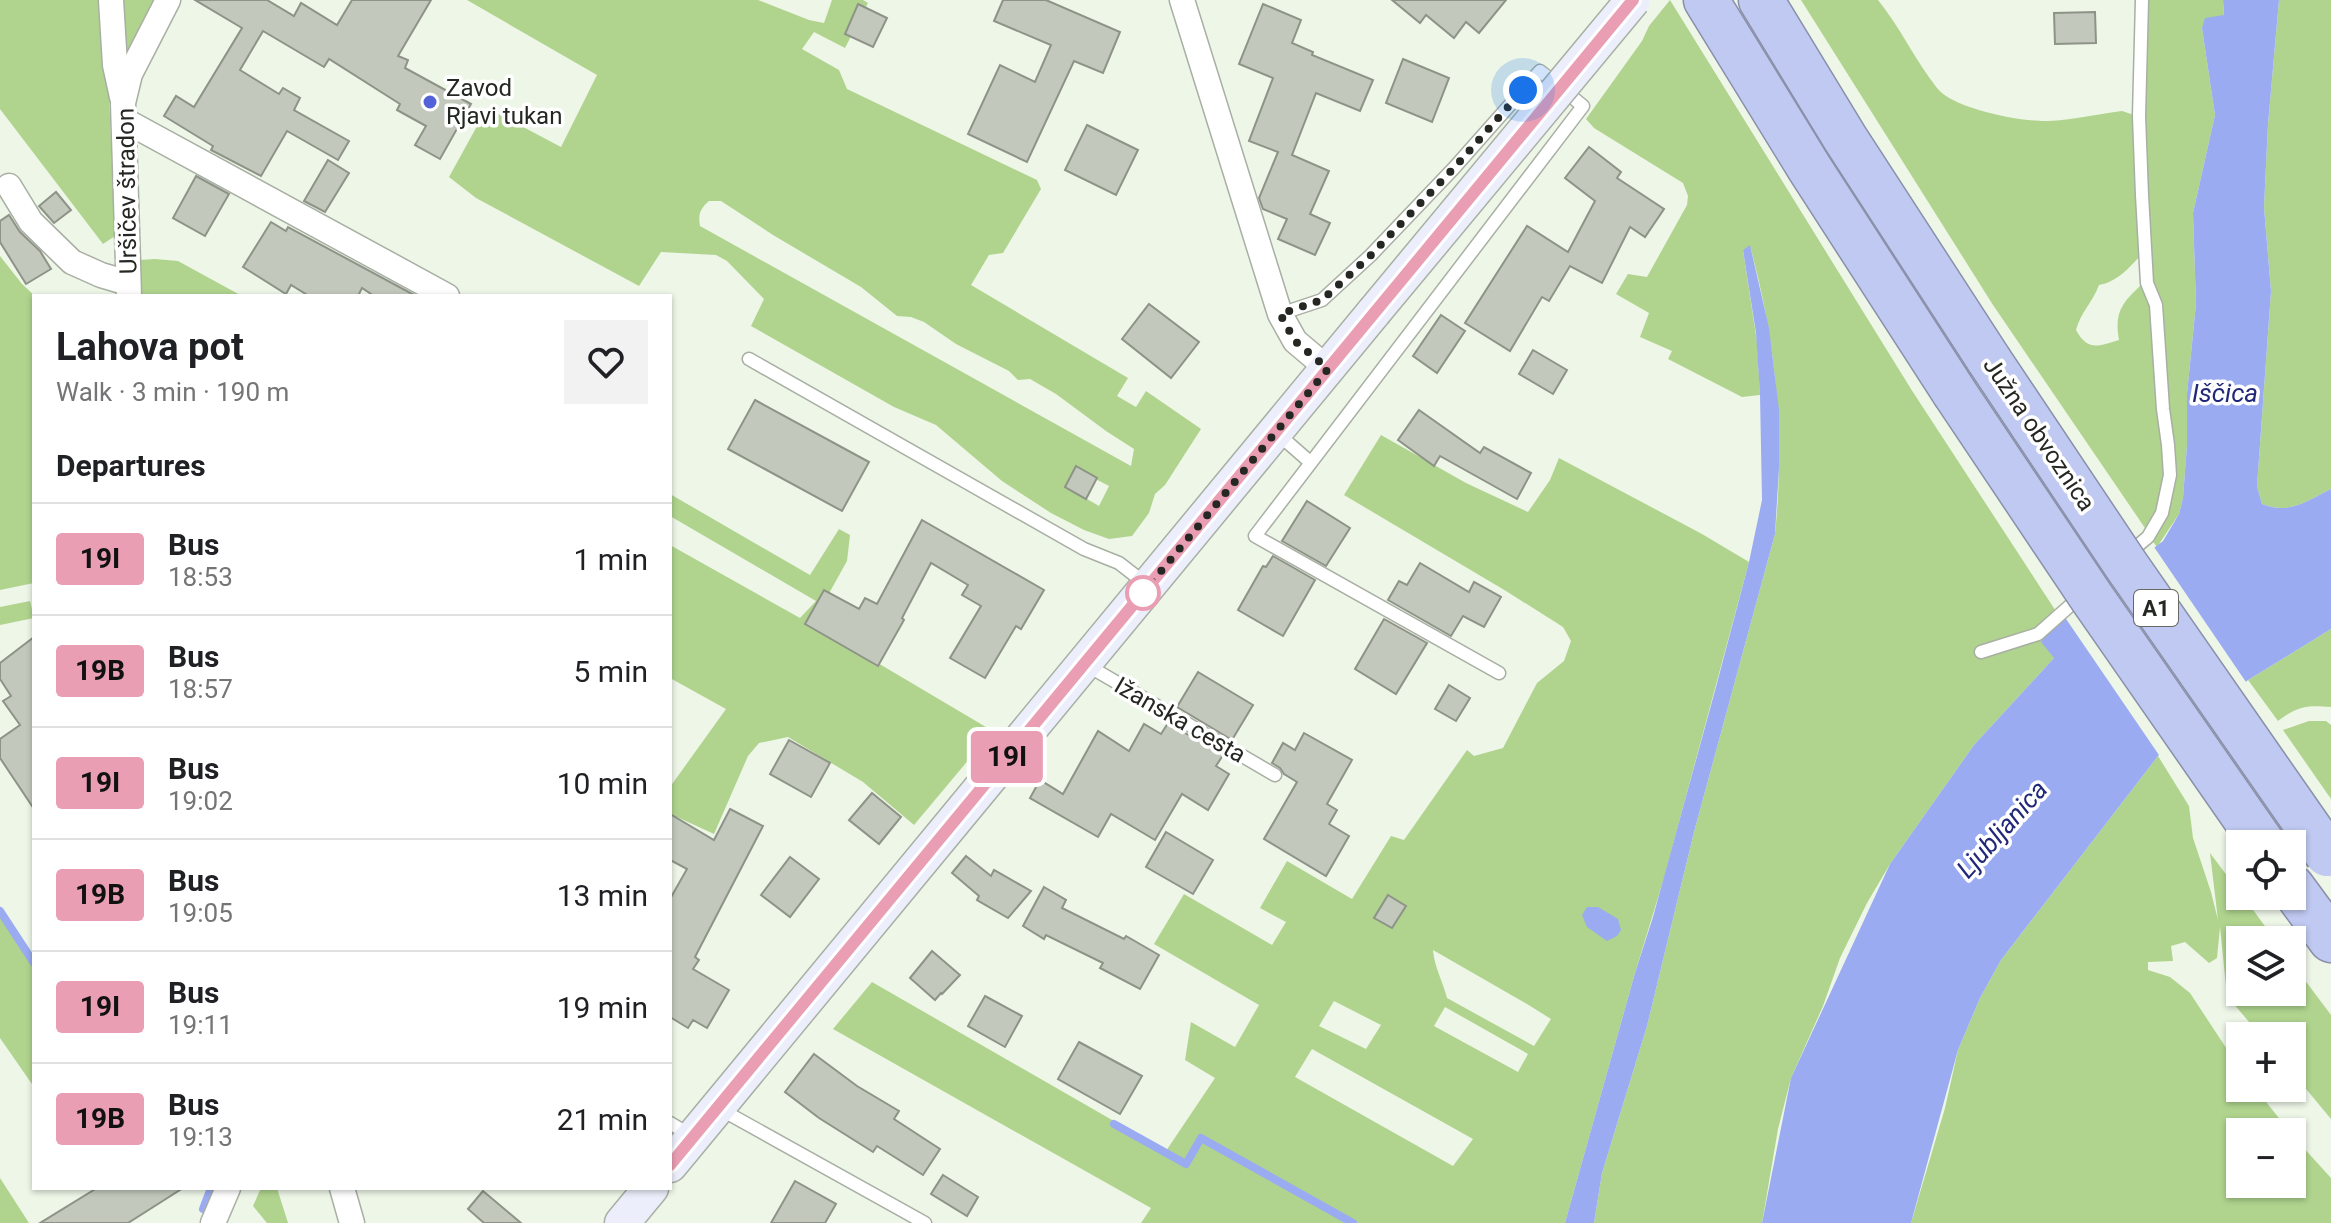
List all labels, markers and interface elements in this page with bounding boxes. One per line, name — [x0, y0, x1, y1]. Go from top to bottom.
your location — [1503, 70, 1543, 110]
place label: Zavod Rjavi tukan — [446, 74, 562, 130]
marker: Zavod Rjavi tukan — [421, 93, 439, 111]
street label: Uršičev štradon — [112, 108, 142, 274]
button: heart — [564, 320, 648, 404]
text: Lahova pot — [56, 325, 244, 369]
street label: Južna obvoznica — [1977, 352, 2101, 516]
text: Walk · 3 min · 190 m — [56, 377, 289, 407]
water label: Iščica — [2192, 378, 2258, 408]
text: Departures — [56, 448, 206, 483]
text: Bus — [168, 527, 219, 562]
text: 19I — [80, 542, 120, 575]
text: 1 min — [574, 542, 648, 577]
text: 18:53 — [168, 562, 233, 592]
unlabelled marker — [1126, 576, 1160, 610]
road number: A1 — [2134, 590, 2178, 626]
text: Bus — [168, 639, 219, 674]
text: 19B — [75, 654, 125, 687]
text: 5 min — [574, 654, 648, 689]
street label: Ižanska cesta — [1109, 671, 1251, 769]
text: 18:57 — [168, 674, 233, 704]
line badge: 19I — [961, 731, 1053, 783]
text: 19I — [987, 740, 1027, 773]
text: Bus — [168, 751, 219, 786]
text: 19I — [80, 766, 120, 799]
text: 10 min — [557, 766, 648, 801]
water label: Ljubljanica — [1951, 774, 2053, 884]
text: 19:02 — [168, 786, 233, 816]
map controls — [2226, 830, 2306, 1198]
button: locate — [2226, 830, 2306, 910]
text: Bus — [168, 863, 219, 898]
text: 19B — [75, 878, 125, 911]
text: 13 min — [557, 878, 648, 913]
text: 19:05 — [168, 898, 233, 928]
button: layers — [2226, 926, 2306, 1006]
text: Bus — [168, 975, 219, 1010]
text: 19I — [80, 990, 120, 1023]
text: 19 min — [557, 990, 648, 1025]
text: 19:11 — [168, 1010, 233, 1040]
button: + — [2226, 1022, 2306, 1102]
text: Bus — [168, 1087, 219, 1122]
text: 19B — [75, 1102, 125, 1135]
text: 21 min — [557, 1102, 648, 1137]
button: − — [2226, 1118, 2306, 1198]
text: 19:13 — [168, 1122, 233, 1152]

